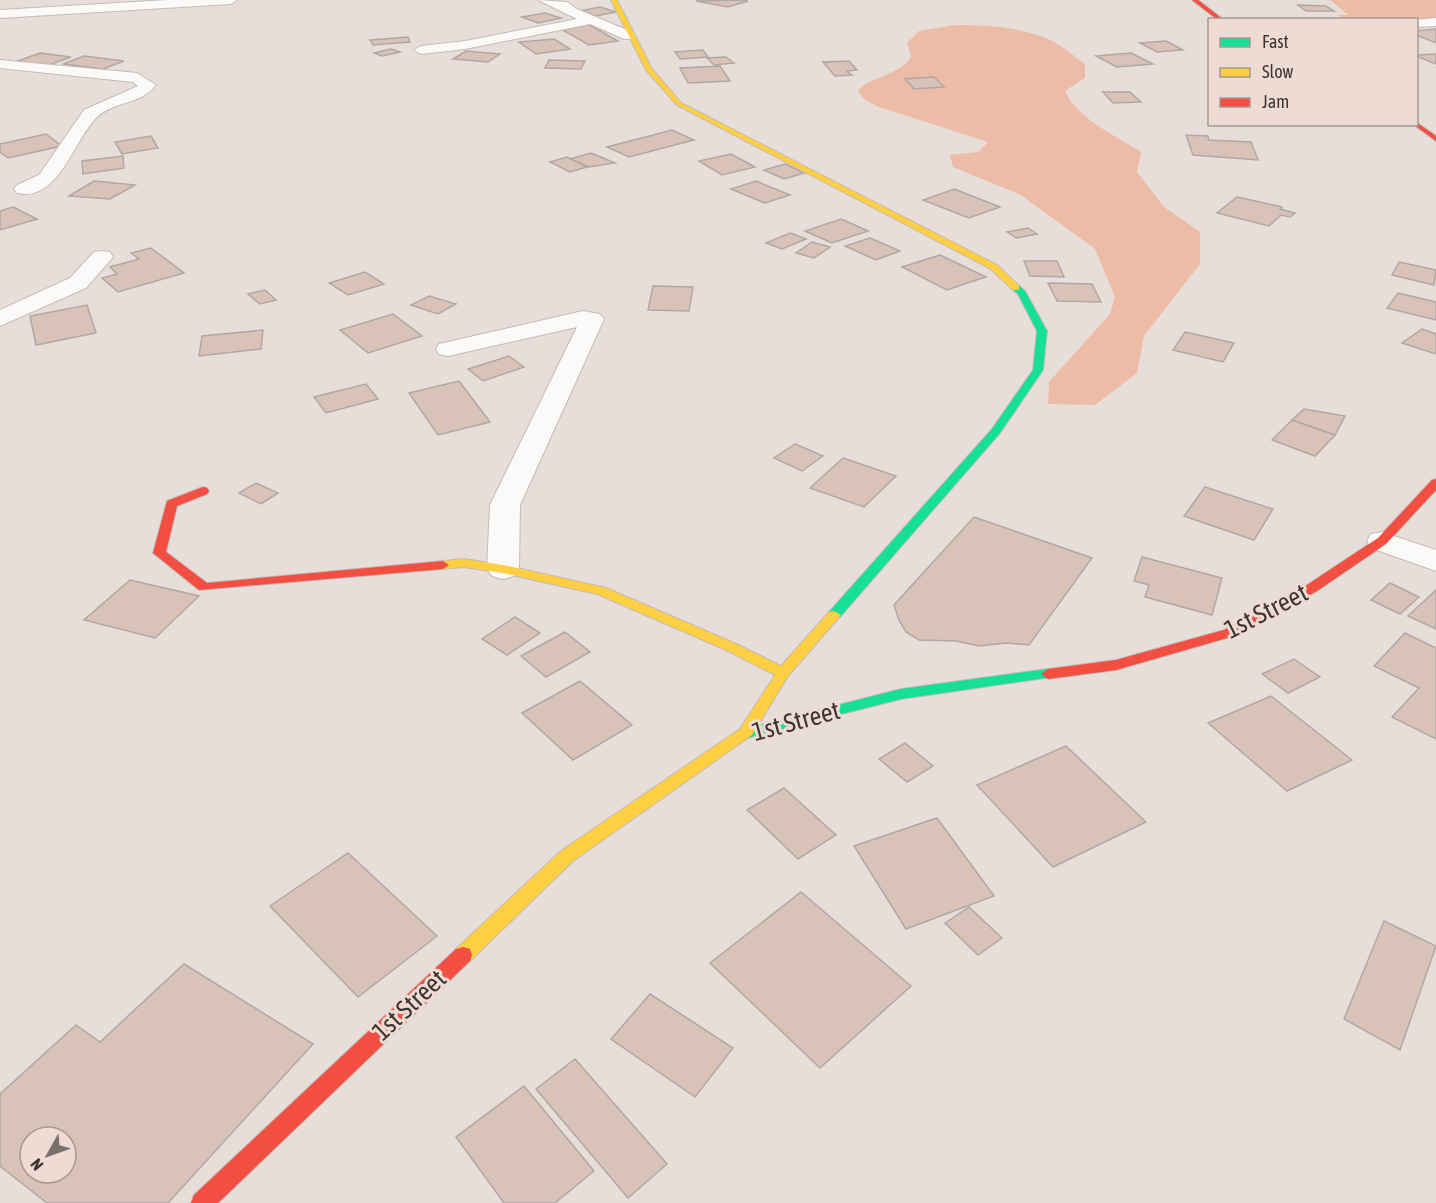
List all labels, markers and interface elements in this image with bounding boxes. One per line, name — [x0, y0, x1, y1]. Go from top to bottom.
legend — [1208, 18, 1418, 126]
text: Fast — [1262, 31, 1289, 52]
text: Slow — [1262, 61, 1293, 82]
text: Jam — [1262, 91, 1289, 112]
street label: 1st Street — [1219, 577, 1313, 645]
street label: 1st Street — [749, 695, 843, 747]
street label: 1st Street — [366, 964, 452, 1046]
north arrow — [18, 1125, 78, 1185]
text: N — [27, 1155, 46, 1174]

